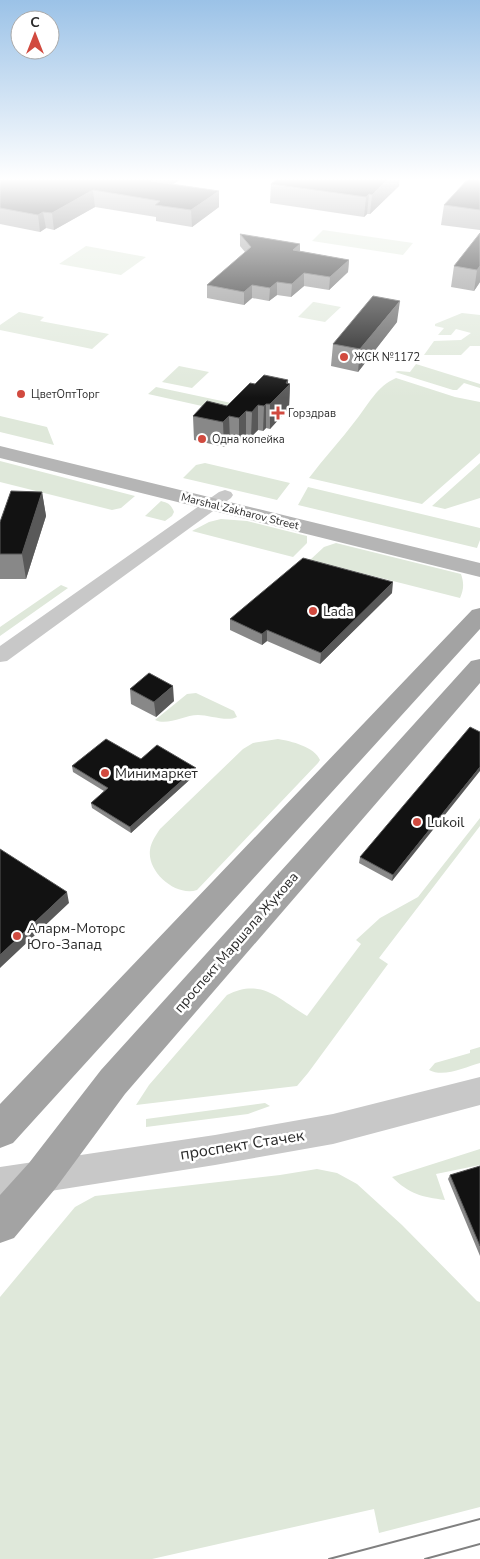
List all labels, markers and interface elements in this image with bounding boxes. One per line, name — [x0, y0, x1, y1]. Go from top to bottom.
north arrow — [10, 10, 60, 60]
text: С — [30, 13, 40, 32]
place label: ЖСК №1172 — [354, 350, 420, 365]
marker: ЖСК №1172 — [338, 351, 350, 363]
place label: ЦветОптТорг — [31, 387, 100, 402]
marker: ЦветОптТорг — [15, 388, 27, 400]
place label: Горздрав — [288, 406, 336, 421]
marker: Горздрав — [272, 407, 284, 419]
place label: Одна копейка — [212, 432, 285, 447]
marker: Одна копейка — [196, 433, 208, 445]
street label: Marshal Zakharov Street — [179, 490, 300, 533]
place label: Lada — [323, 602, 354, 621]
marker: Lada — [307, 605, 319, 617]
place label: Минимаркет — [115, 764, 199, 783]
marker: Минимаркет — [99, 767, 111, 779]
place label: Lukoil — [427, 813, 465, 832]
marker: Lukoil — [411, 816, 423, 828]
street label: проспект Маршала Жукова — [170, 868, 303, 1017]
place label: Аларм-Моторс Юго-Запад — [27, 919, 126, 954]
marker: Аларм-Моторс Юго-Запад — [11, 930, 23, 942]
street label: проспект Стачек — [178, 1124, 306, 1166]

